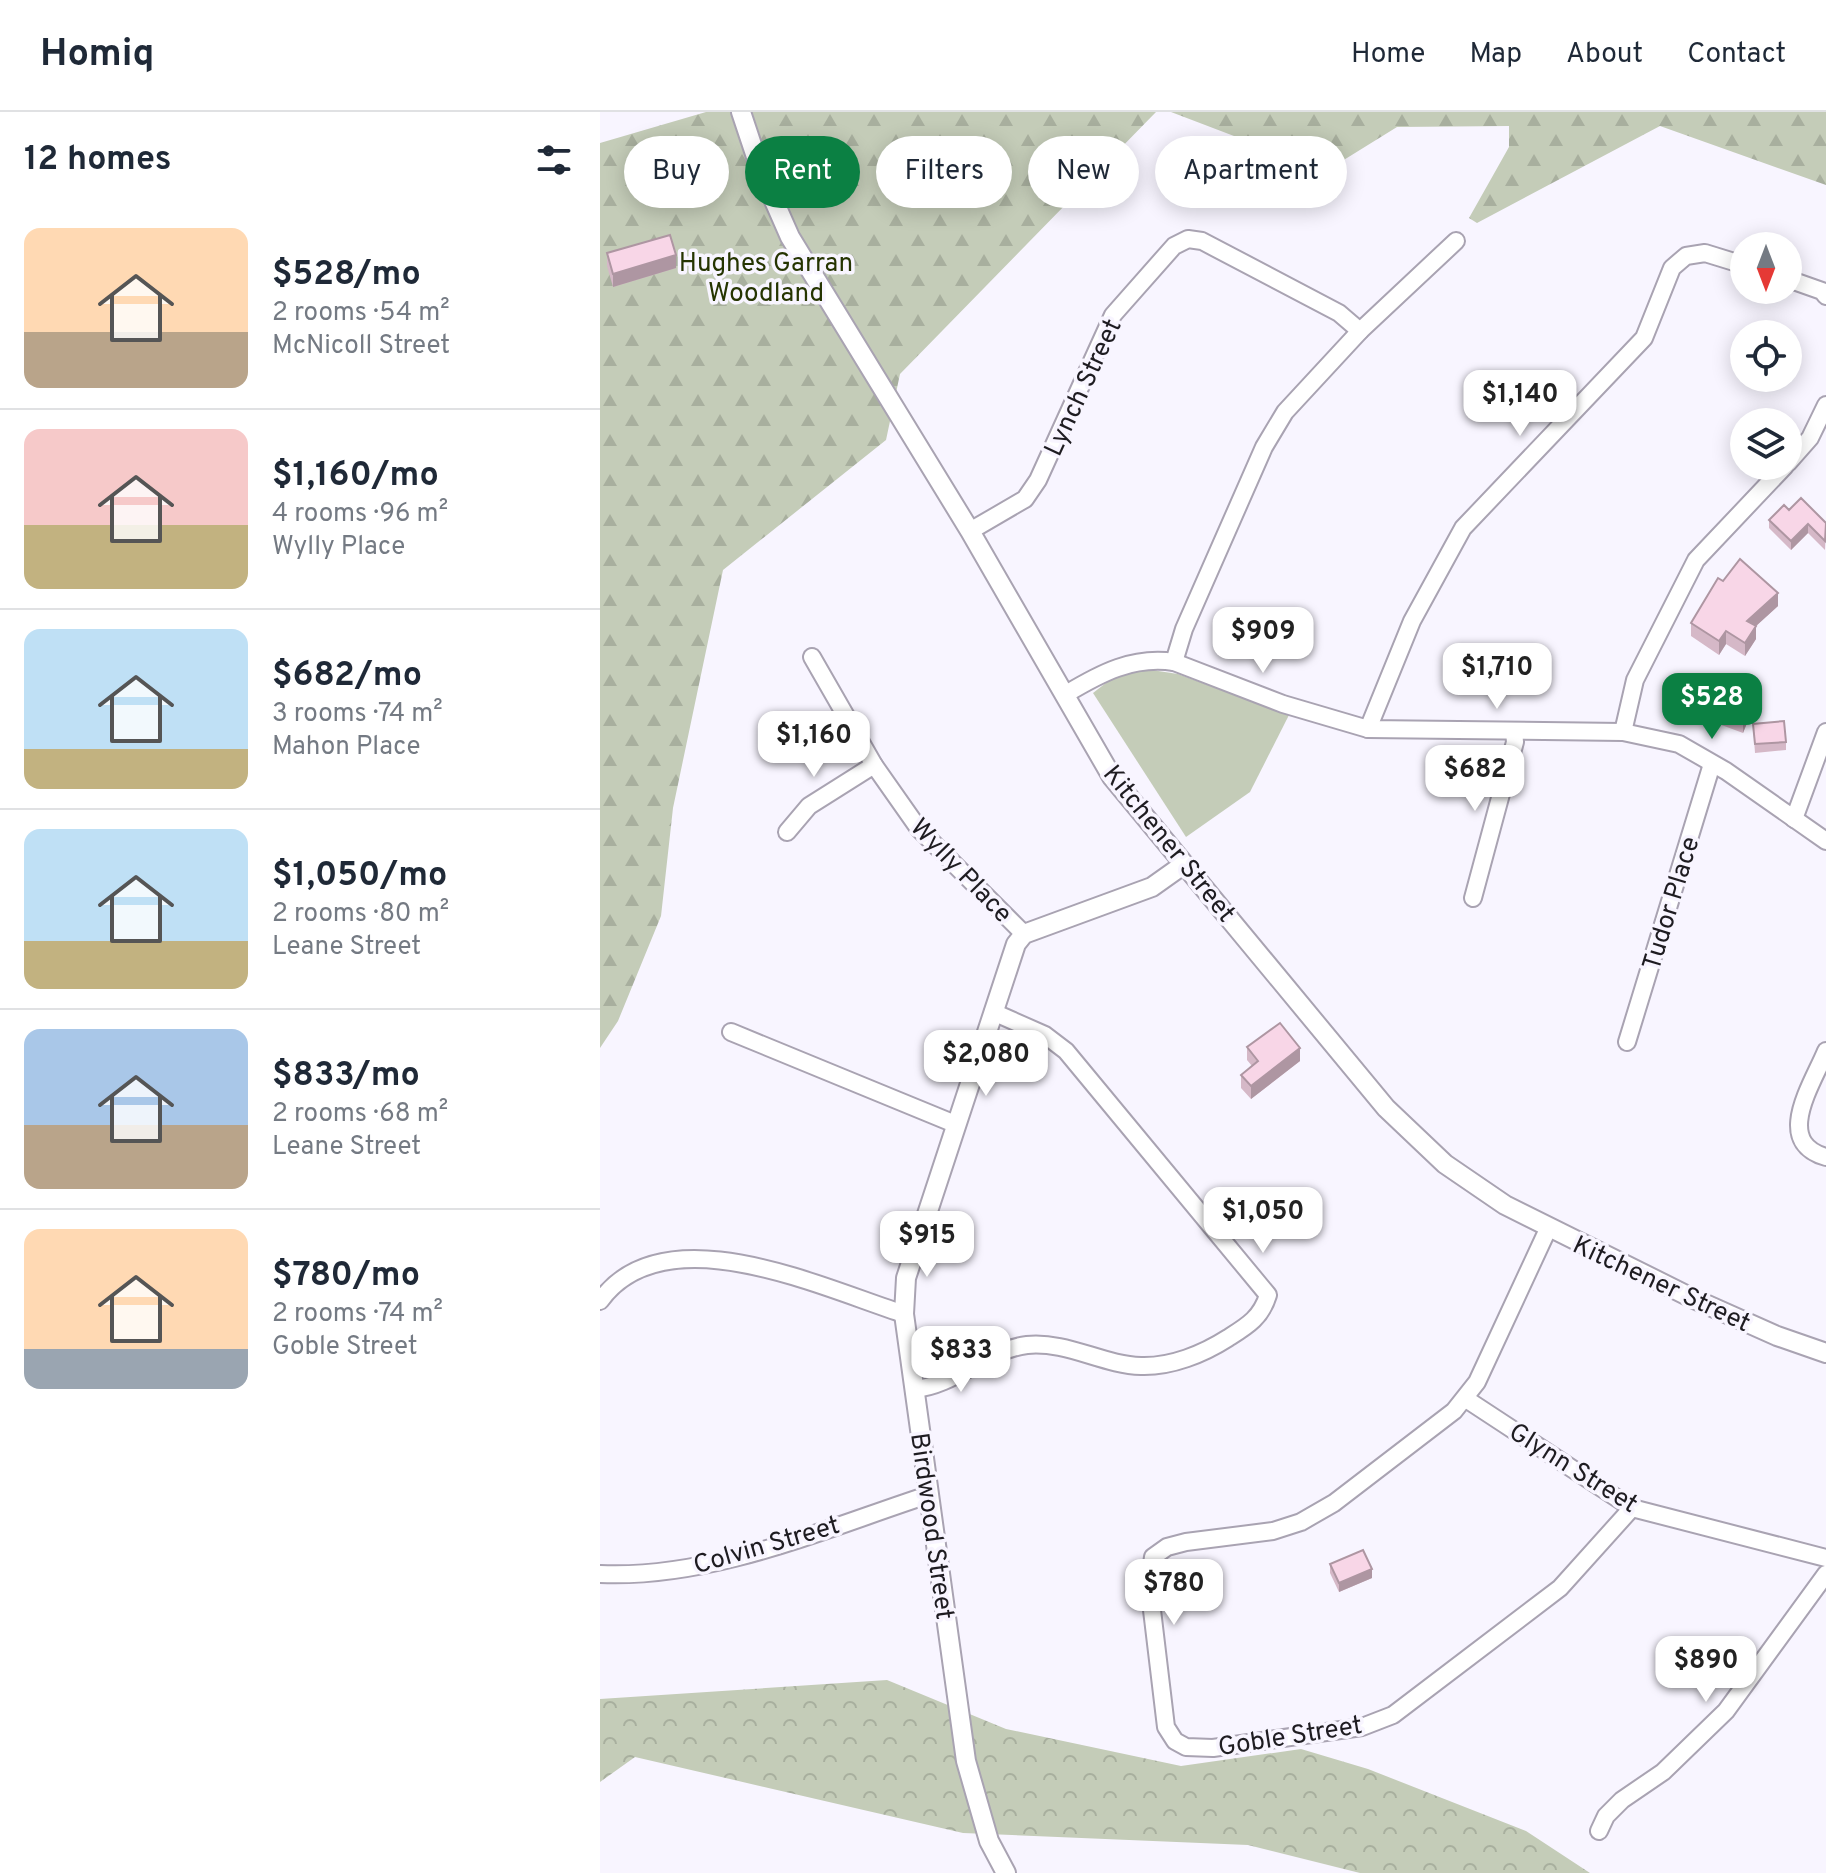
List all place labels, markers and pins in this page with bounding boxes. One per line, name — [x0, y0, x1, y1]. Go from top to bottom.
pin: $1,140 — [1455, 370, 1585, 438]
pin: $909 — [1216, 607, 1310, 675]
pin: $1,710 — [1432, 643, 1562, 711]
pin: $528 — [1665, 673, 1759, 741]
pin: $1,160 — [749, 711, 879, 779]
pin: $682 — [1428, 745, 1522, 813]
pin: $2,080 — [921, 1030, 1051, 1098]
pin: $1,050 — [1198, 1187, 1328, 1255]
pin: $915 — [880, 1211, 974, 1279]
pin: $833 — [914, 1326, 1008, 1394]
pin: $780 — [1127, 1559, 1221, 1627]
pin: $890 — [1659, 1636, 1753, 1704]

